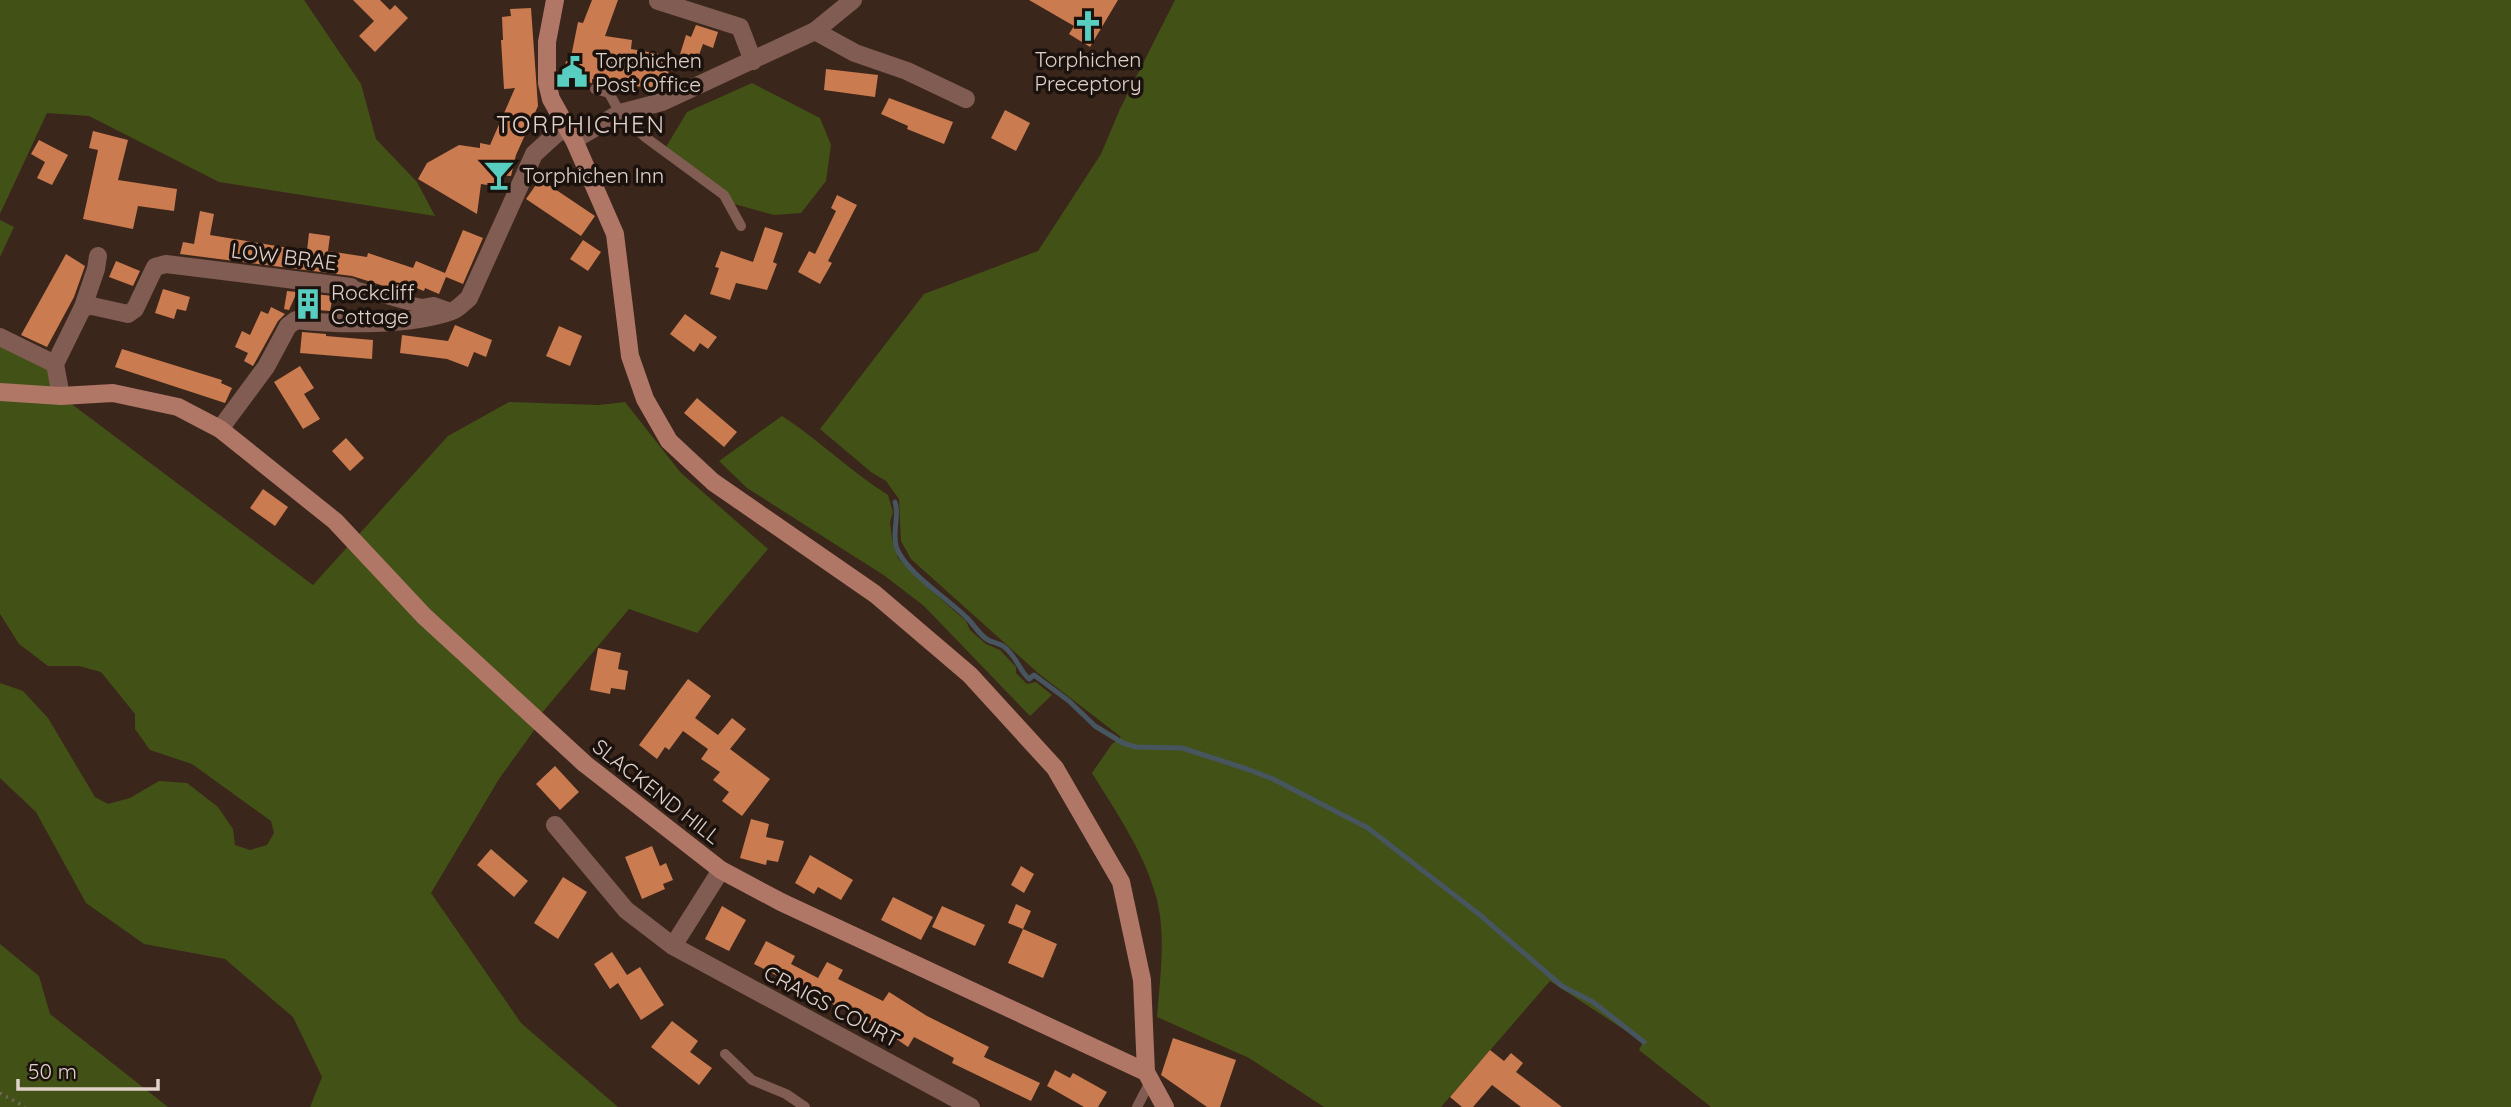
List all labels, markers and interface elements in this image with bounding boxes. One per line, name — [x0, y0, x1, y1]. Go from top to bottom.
church icon: Torphichen Preceptory — [1071, 9, 1105, 43]
place label: Torphichen Preceptory — [1034, 46, 1142, 96]
place label: Torphichen Post Office — [595, 47, 702, 97]
public building icon: Torphichen Post Office — [555, 55, 589, 89]
district label: TORPHICHEN — [496, 109, 666, 139]
bar icon: Torphichen Inn — [482, 158, 516, 192]
place label: Torphichen Inn — [522, 162, 664, 188]
street label: LOW BRAE — [230, 237, 338, 275]
place label: Rockcliff Cottage — [331, 279, 415, 329]
building icon: Rockcliff Cottage — [291, 287, 325, 321]
street label: SLACKEND HILL — [588, 733, 726, 849]
street label: CRAIGS COURT — [760, 959, 904, 1053]
scale bar — [18, 1048, 158, 1092]
text: 50 m — [28, 1058, 77, 1084]

